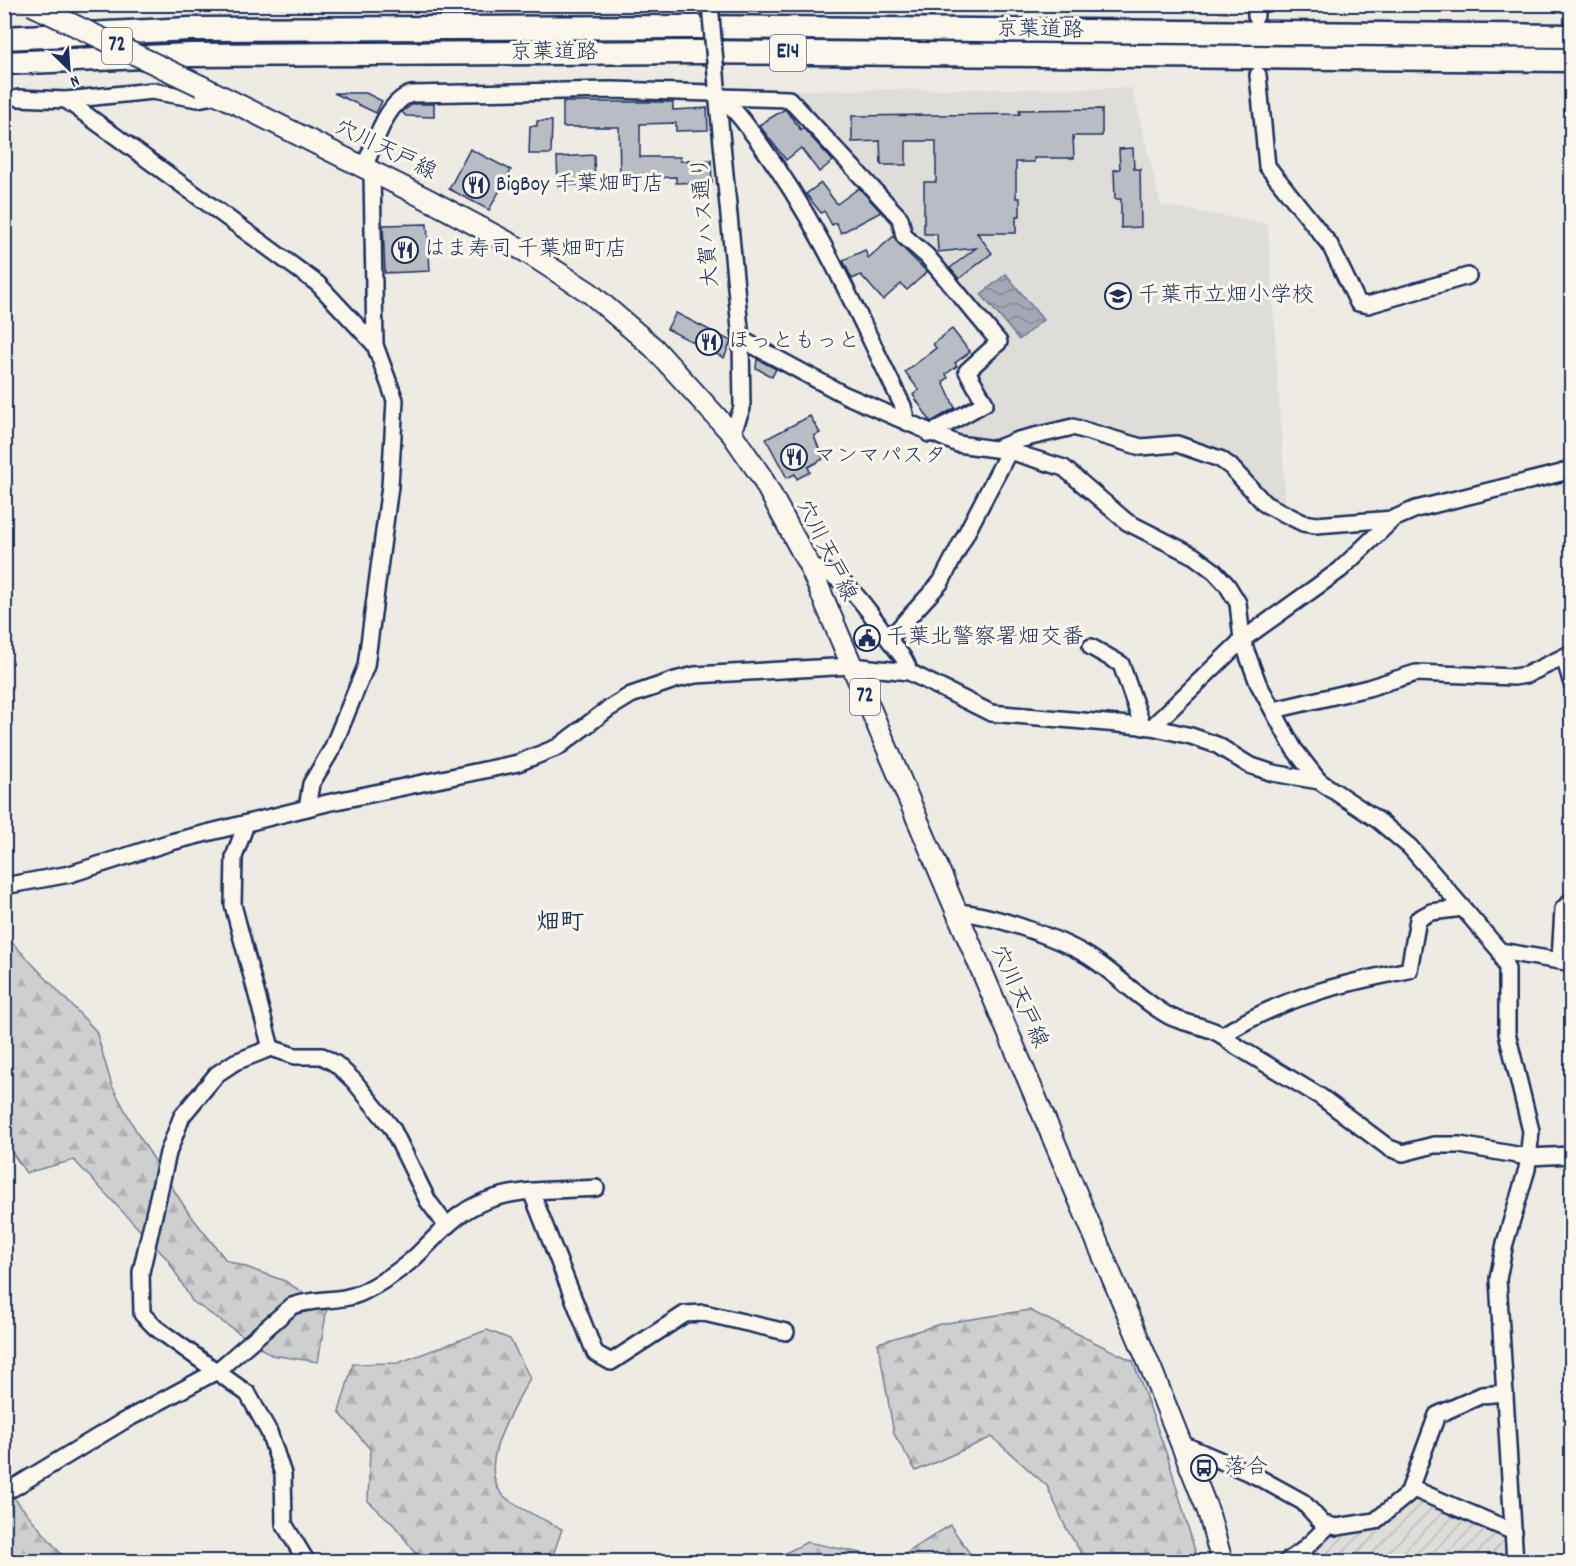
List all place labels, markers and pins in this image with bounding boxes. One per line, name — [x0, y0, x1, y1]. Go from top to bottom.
restaurant icon: BigBoy 千葉畑町店 — [461, 170, 491, 200]
place label: BigBoy 千葉畑町店 — [496, 170, 664, 201]
restaurant icon: はま寿司 千葉畑町店 — [390, 235, 420, 265]
place label: はま寿司 千葉畑町店 — [424, 235, 627, 266]
school or university icon: 千葉市立畑小学校 — [1103, 281, 1133, 311]
place label: 千葉市立畑小学校 — [1138, 281, 1314, 312]
restaurant icon: ほっともっと — [694, 327, 724, 357]
place label: ほっともっと — [728, 327, 860, 358]
restaurant icon: マンマパスタ — [779, 442, 809, 472]
place label: マンマパスタ — [814, 442, 946, 473]
public building icon: 千葉北警察署畑交番 — [852, 623, 882, 653]
place label: 千葉北警察署畑交番 — [886, 623, 1084, 654]
bus stop icon: 落合 — [1189, 1453, 1219, 1483]
place label: 落合 — [1224, 1453, 1268, 1484]

